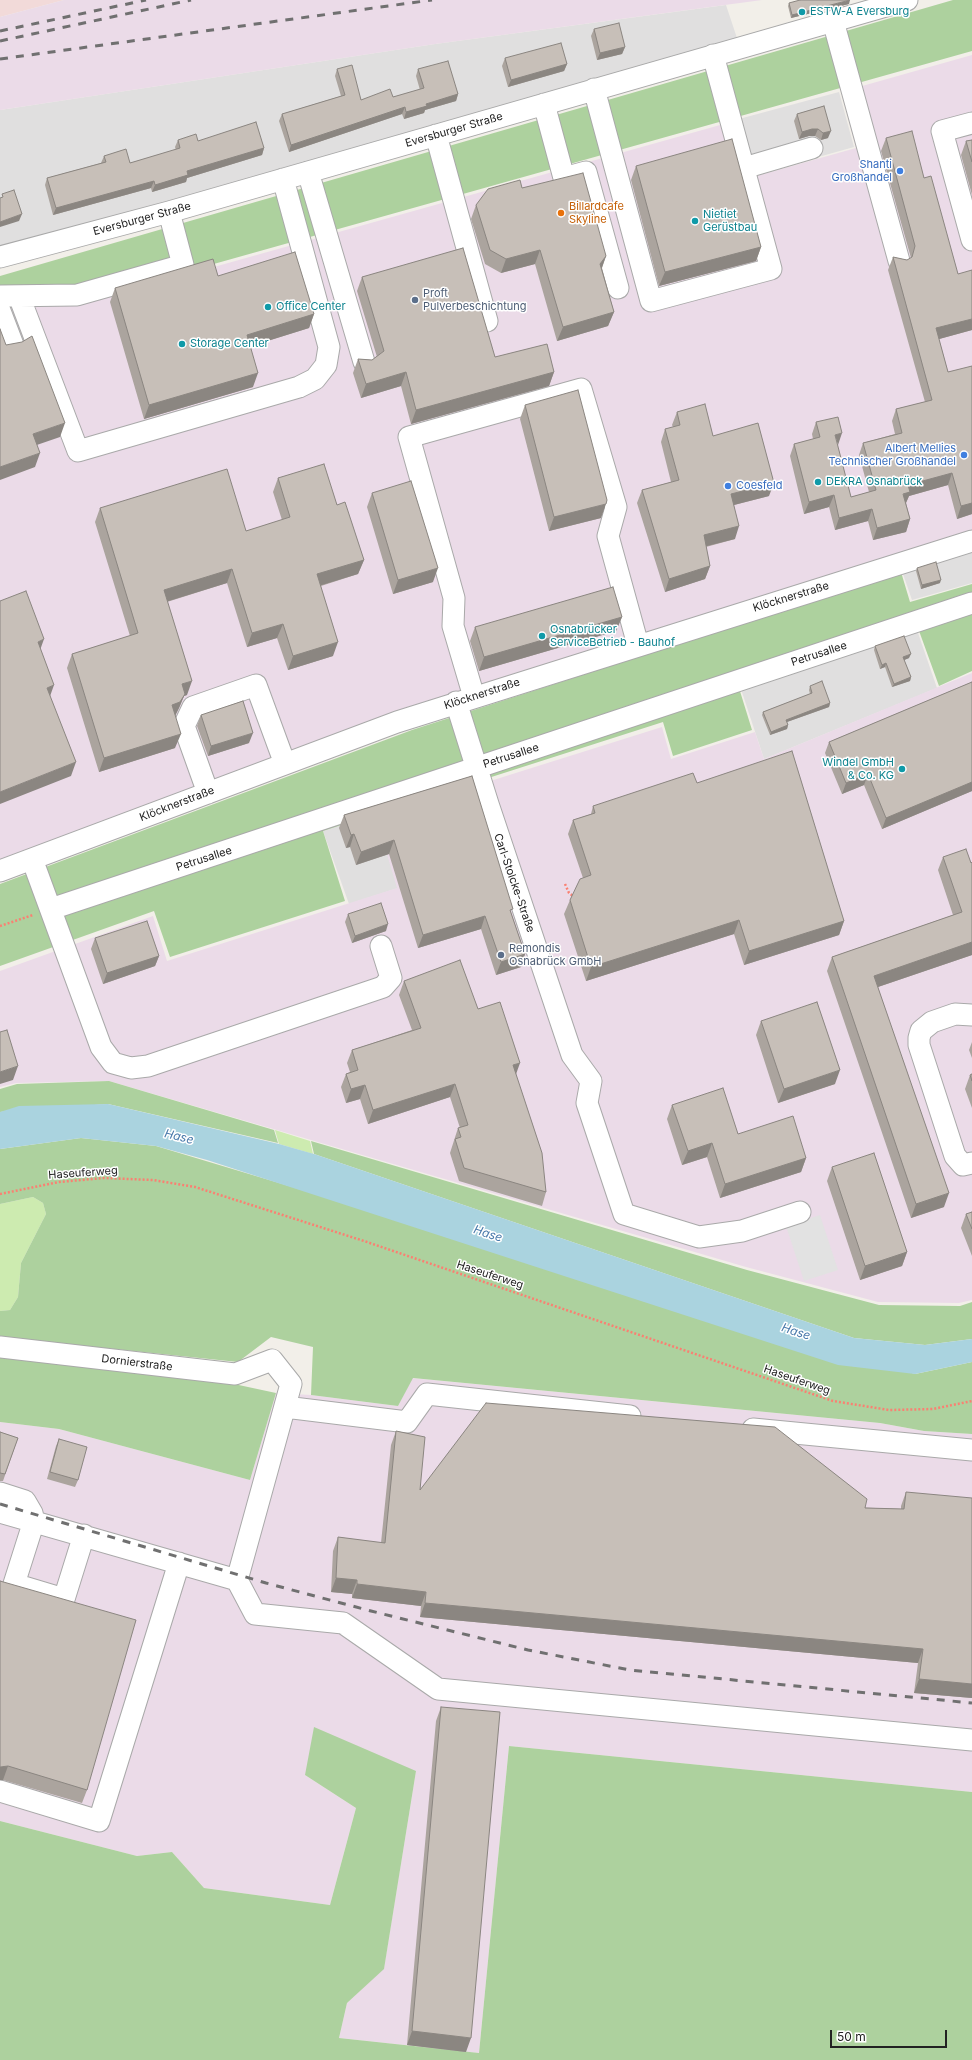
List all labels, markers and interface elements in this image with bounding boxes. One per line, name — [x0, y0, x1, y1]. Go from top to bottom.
place label: ESTW-A Eversburg — [810, 5, 909, 19]
marker: ESTW-A Eversburg — [797, 7, 807, 17]
street label: Eversburger Straße — [404, 110, 504, 150]
place label: Shanti Großhandel — [831, 158, 892, 184]
marker: Shanti Großhandel — [895, 166, 905, 176]
street label: Eversburger Straße — [92, 200, 192, 238]
place label: Billardcafe Skyline — [569, 200, 624, 226]
marker: Billardcafe Skyline — [556, 208, 566, 218]
place label: Nietiet Gerüstbau — [703, 208, 757, 234]
marker: Nietiet Gerüstbau — [690, 216, 700, 226]
place label: Proft Pulverbeschichtung — [423, 287, 526, 313]
marker: Proft Pulverbeschichtung — [410, 295, 420, 305]
place label: Office Center — [276, 300, 346, 314]
marker: Office Center — [263, 302, 273, 312]
place label: Storage Center — [190, 337, 269, 351]
marker: Storage Center — [177, 339, 187, 349]
place label: Albert Mellies Technischer Großhandel — [829, 442, 956, 468]
marker: Albert Mellies Technischer Großhandel — [959, 450, 969, 460]
place label: DEKRA Osnabrück — [826, 475, 922, 489]
marker: DEKRA Osnabrück — [813, 477, 823, 487]
place label: Coesfeld — [736, 479, 782, 493]
marker: Coesfeld — [723, 481, 733, 491]
street label: Klöcknerstraße — [751, 579, 831, 615]
place label: Osnabrücker ServiceBetrieb - Bauhof — [550, 623, 675, 649]
marker: Osnabrücker ServiceBetrieb - Bauhof — [537, 631, 547, 641]
street label: Petrusallee — [789, 639, 849, 669]
street label: Klöcknerstraße — [442, 676, 522, 712]
street label: Petrusallee — [481, 741, 541, 771]
place label: Windel GmbH & Co. KG — [822, 756, 894, 782]
marker: Windel GmbH & Co. KG — [897, 764, 907, 774]
street label: Klöcknerstraße — [138, 784, 216, 824]
street label: Carl-Stolcke-Straße — [491, 832, 537, 934]
street label: Petrusallee — [174, 844, 234, 874]
place label: Remondis Osnabrück GmbH — [509, 942, 601, 968]
marker: Remondis Osnabrück GmbH — [496, 950, 506, 960]
water label: Hase — [163, 1126, 195, 1148]
street label: Haseuferweg — [48, 1164, 118, 1182]
water label: Hase — [472, 1223, 504, 1245]
street label: Haseuferweg — [455, 1258, 525, 1292]
water label: Hase — [780, 1321, 812, 1343]
street label: Dornierstraße — [101, 1352, 173, 1374]
street label: Haseuferweg — [762, 1362, 832, 1398]
scale bar — [832, 2022, 949, 2048]
text: 50 m — [837, 2029, 866, 2044]

